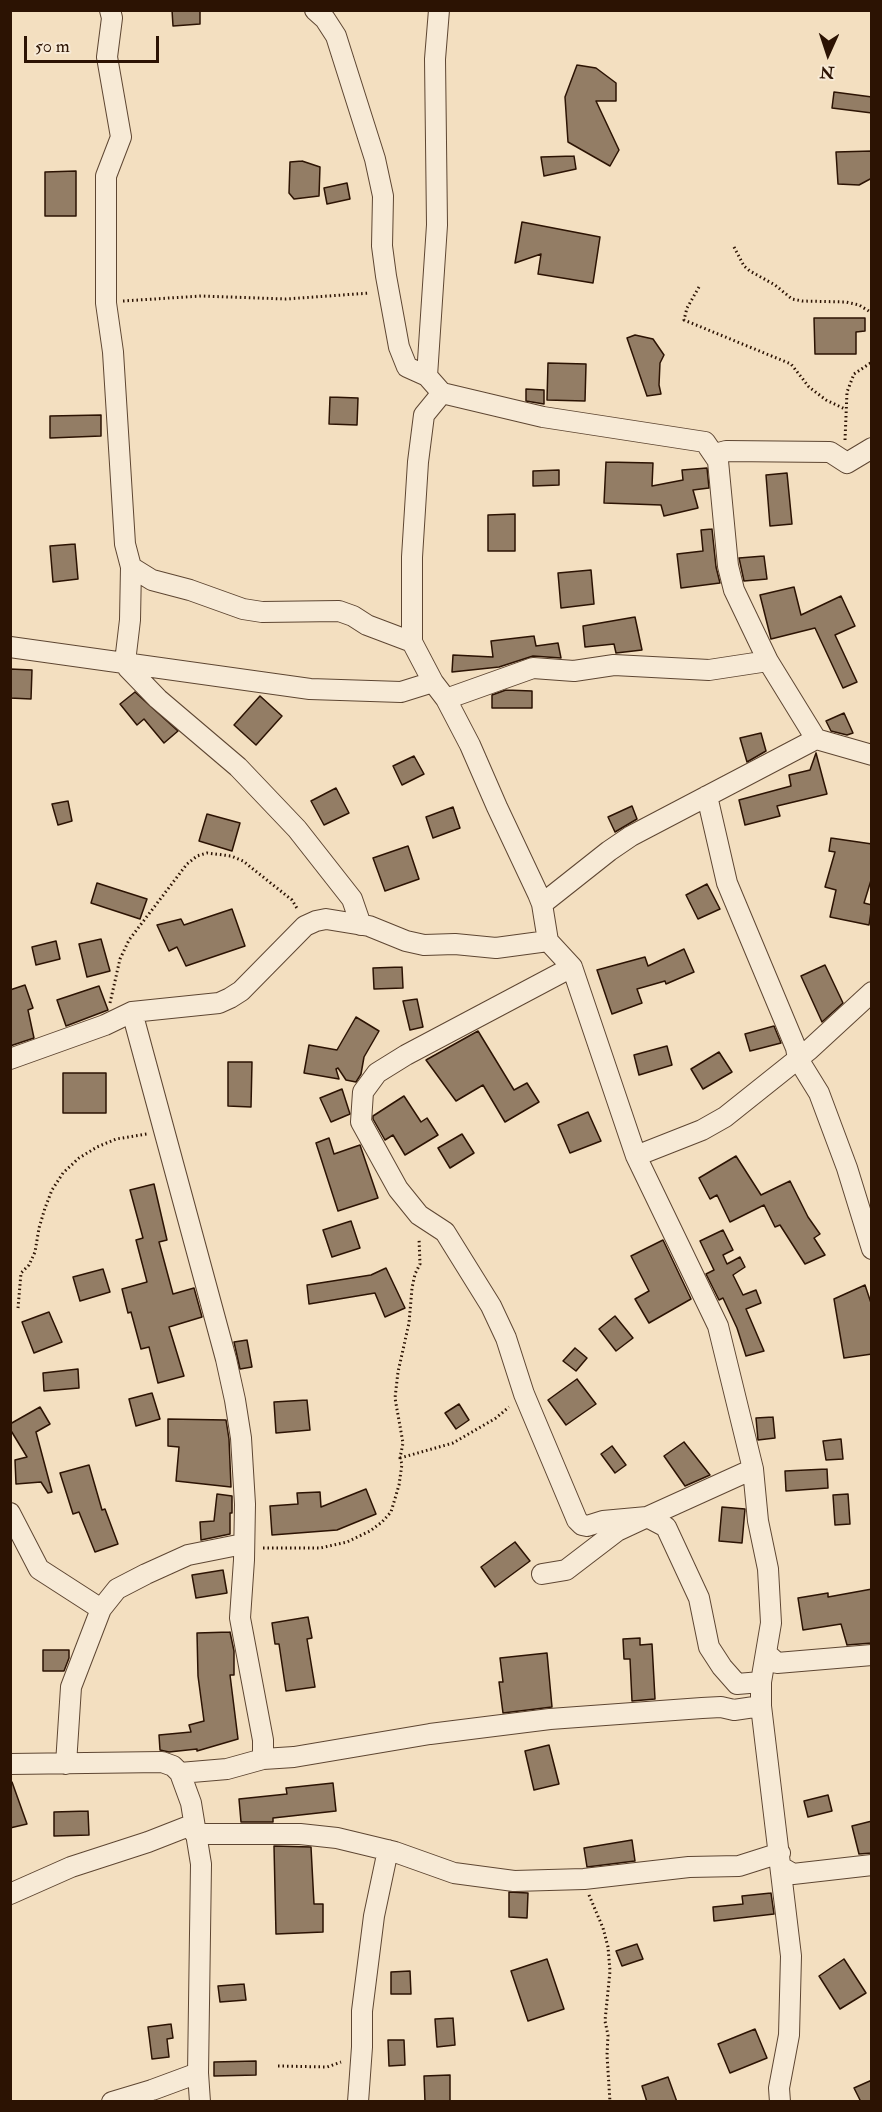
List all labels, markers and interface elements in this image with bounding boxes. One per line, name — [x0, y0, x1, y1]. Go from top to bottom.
scale bar — [27, 24, 162, 62]
north arrow — [798, 24, 858, 84]
text: 50 m — [35, 35, 70, 58]
text: N — [819, 62, 835, 82]

